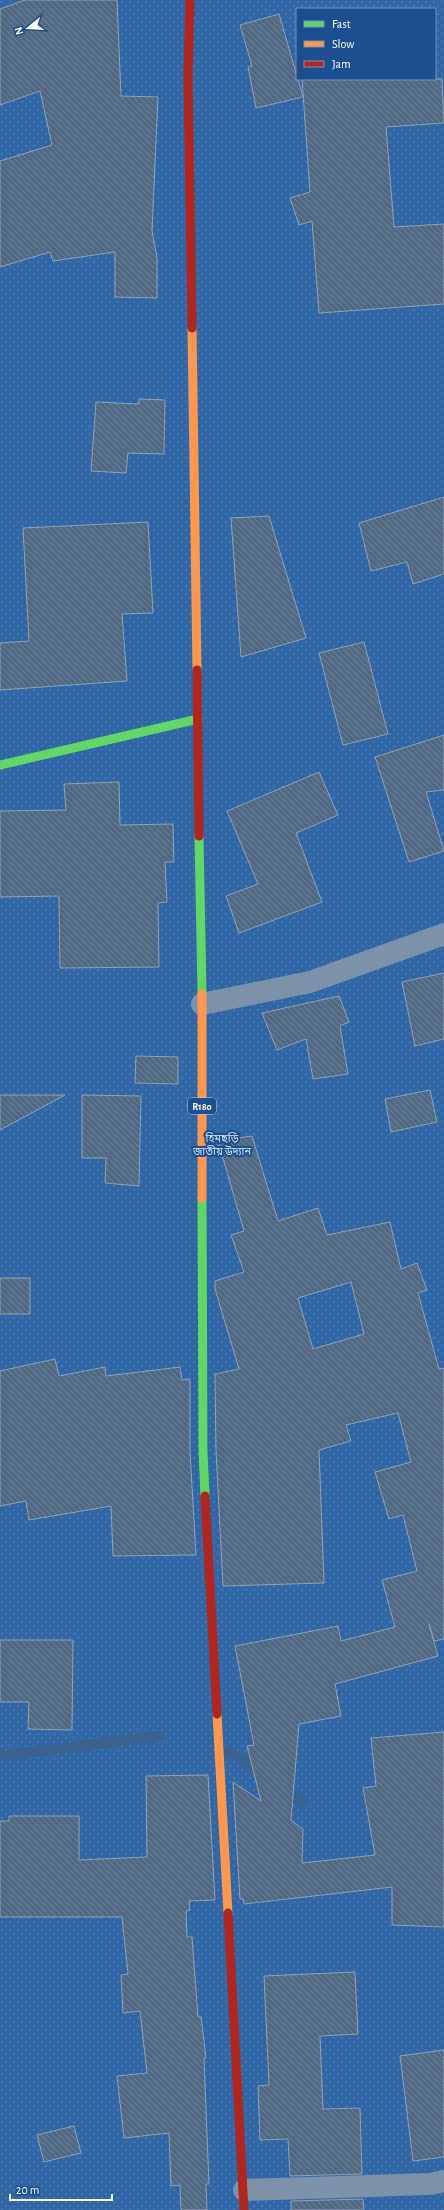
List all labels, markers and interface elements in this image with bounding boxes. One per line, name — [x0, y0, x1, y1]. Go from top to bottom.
north arrow — [8, 8, 48, 48]
legend — [296, 8, 436, 80]
text: Fast — [332, 18, 351, 30]
text: N — [13, 26, 25, 36]
text: Slow — [332, 38, 354, 50]
text: Jam — [332, 58, 351, 70]
road number: R180 — [188, 1098, 216, 1114]
park label: হিমছড়ি জাতীয় উদ্যান — [192, 1132, 251, 1157]
scale bar — [10, 2176, 112, 2202]
text: 20 m — [16, 2184, 39, 2196]

